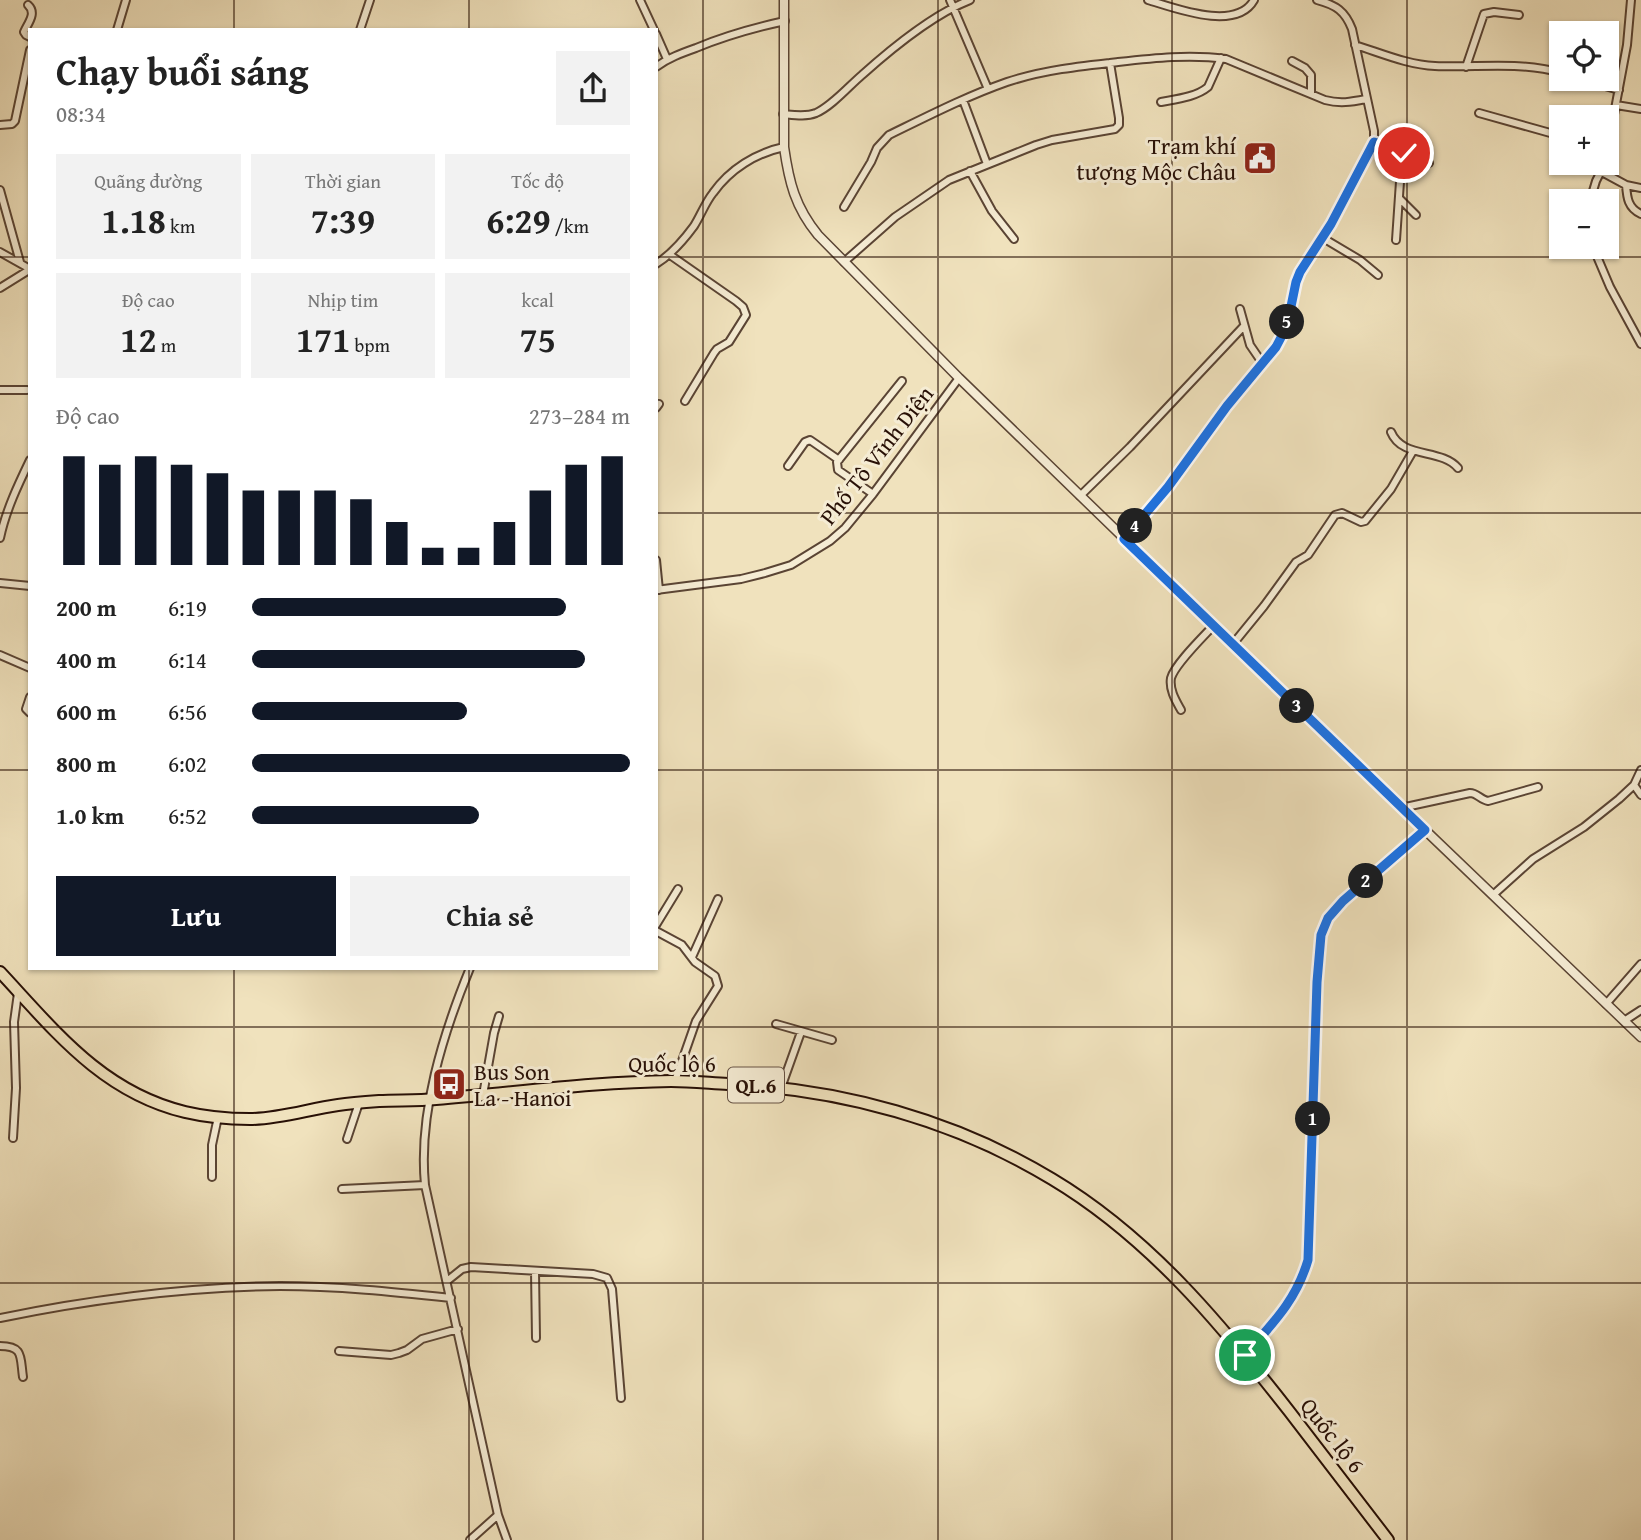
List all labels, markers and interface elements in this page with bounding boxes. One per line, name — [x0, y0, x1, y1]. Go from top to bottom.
map controls — [1549, 21, 1619, 259]
button: locate — [1549, 21, 1619, 91]
text: Chạy buổi sáng — [56, 43, 309, 99]
button: share — [556, 51, 630, 125]
text: 08:34 — [56, 97, 106, 130]
button: + — [1549, 105, 1619, 175]
pin — [1374, 123, 1434, 183]
place label: Trạm khí tượng Mộc Châu — [1077, 129, 1237, 188]
icon: check — [1385, 134, 1423, 172]
public building icon: Trạm khí tượng Mộc Châu — [1241, 139, 1279, 177]
text: Quãng đường — [94, 167, 202, 195]
text: Thời gian — [305, 167, 381, 195]
text: Tốc độ — [511, 167, 564, 195]
button: − — [1549, 189, 1619, 259]
text: 1.18 — [102, 195, 166, 246]
text: 7:39 — [311, 195, 375, 246]
text: 6:29 — [486, 195, 551, 246]
text: km — [166, 212, 195, 240]
text: /km — [551, 212, 589, 240]
text: Độ cao — [122, 286, 175, 314]
text: Nhịp tim — [308, 286, 378, 314]
text: kcal — [521, 286, 554, 314]
pin: 5 — [1270, 304, 1304, 340]
text: 5 — [1282, 307, 1291, 335]
text: 12 — [120, 314, 157, 365]
text: 171 — [296, 314, 350, 365]
text: 75 — [520, 314, 556, 365]
text: m — [157, 331, 176, 359]
text: bpm — [350, 331, 390, 359]
street label: Phố Tô Vĩnh Diện — [811, 378, 941, 531]
text: Độ cao — [56, 399, 120, 432]
text: 273–284 m — [529, 399, 630, 432]
pin: 4 — [1118, 508, 1152, 544]
text: 4 — [1130, 511, 1139, 539]
text: 200 m — [56, 591, 117, 624]
text: 6:19 — [168, 591, 207, 624]
text: 400 m — [56, 643, 117, 676]
text: 6:14 — [168, 643, 207, 676]
pin: 3 — [1280, 688, 1314, 724]
text: 3 — [1292, 691, 1301, 719]
text: 600 m — [56, 695, 117, 728]
text: 6:56 — [168, 695, 207, 728]
text: 800 m — [56, 747, 117, 780]
text: 6:02 — [168, 747, 207, 780]
text: 1.0 km — [56, 799, 124, 832]
text: 6:52 — [168, 799, 207, 832]
pin: 2 — [1348, 864, 1384, 898]
text: 2 — [1361, 866, 1370, 894]
button: Lưu — [56, 876, 336, 956]
button: Chia sẻ — [350, 876, 630, 956]
street label: Quốc lộ 6 — [628, 1047, 716, 1080]
place label: Bus Son La - Hanoi — [474, 1055, 571, 1114]
bus stop icon: Bus Son La - Hanoi — [430, 1065, 468, 1103]
road number: QL.6 — [728, 1068, 784, 1102]
pin: 1 — [1296, 1102, 1330, 1136]
text: 1 — [1308, 1104, 1317, 1132]
pin — [1215, 1325, 1275, 1385]
icon: arrive — [1226, 1336, 1264, 1374]
street label: Quốc lộ 6 — [1293, 1390, 1373, 1480]

